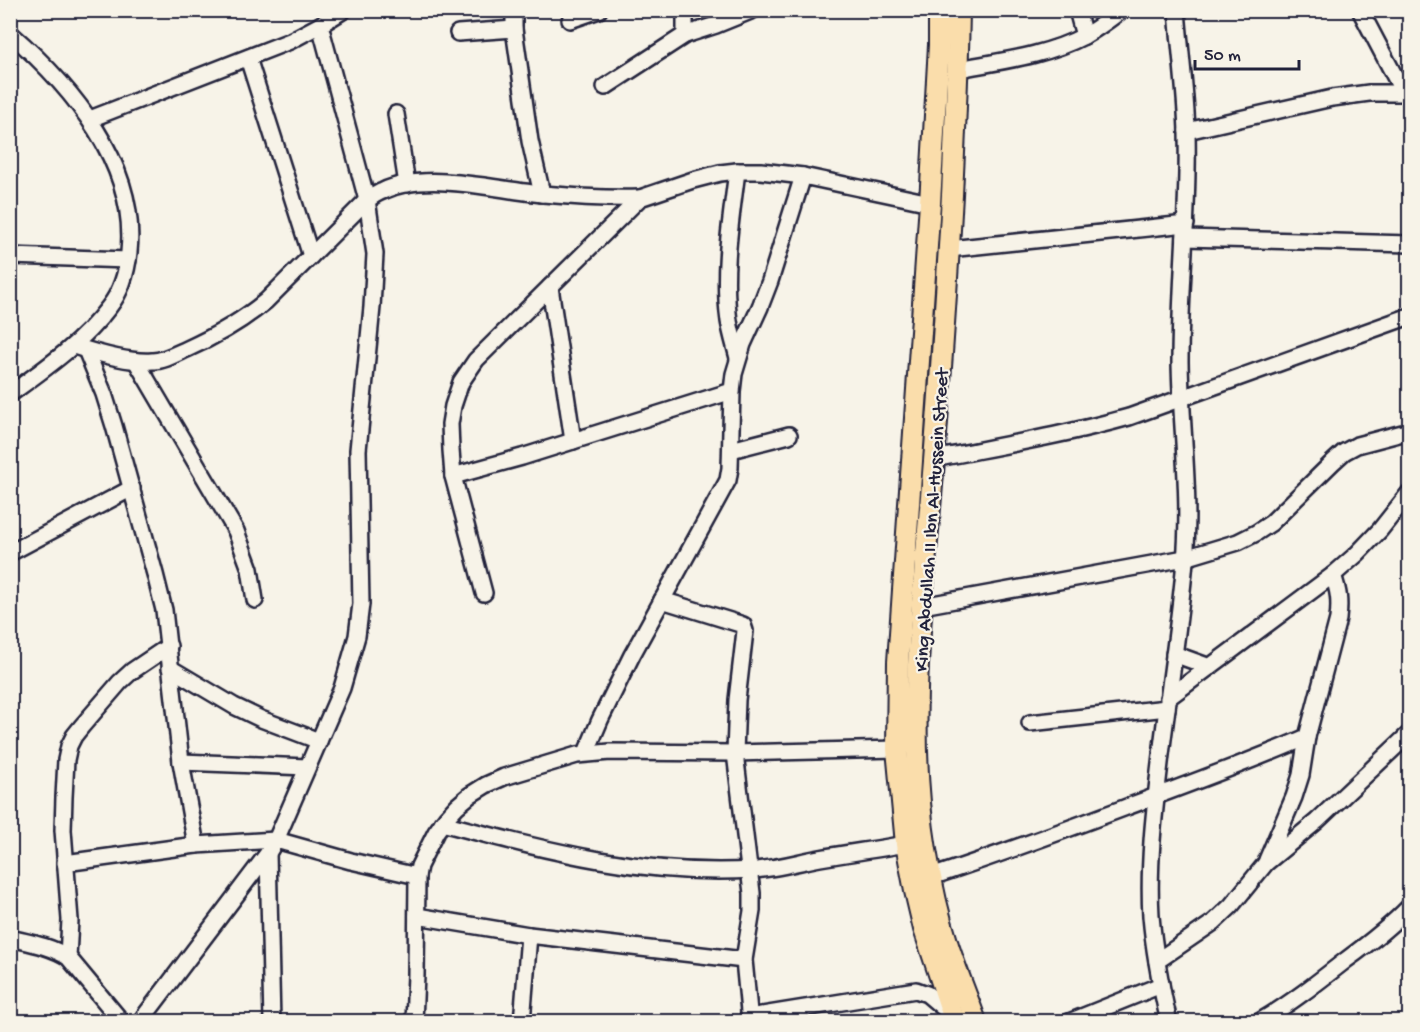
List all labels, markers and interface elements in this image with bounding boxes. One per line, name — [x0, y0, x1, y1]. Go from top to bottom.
scale bar — [1195, 33, 1298, 71]
text: 50 m — [1204, 46, 1241, 67]
street label: King Abdullah II Ibn Al-Hussein Street — [911, 366, 956, 673]

